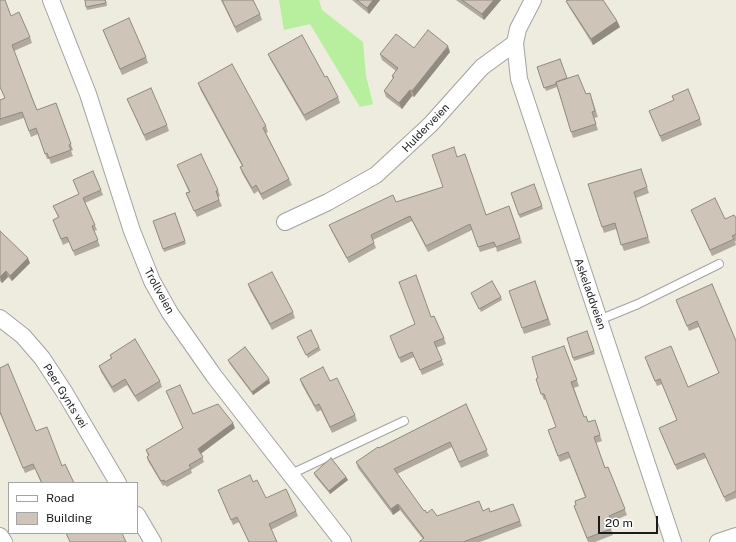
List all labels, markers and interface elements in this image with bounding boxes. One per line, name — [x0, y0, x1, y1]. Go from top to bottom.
street label: Hulderveien — [400, 101, 452, 155]
street label: Askeladdveien — [572, 256, 608, 332]
street label: Trollveien — [141, 266, 177, 316]
street label: Peer Gynts vei — [40, 361, 90, 431]
legend — [8, 482, 138, 534]
text: Road — [46, 491, 74, 505]
scale bar — [600, 508, 660, 534]
text: Building — [46, 511, 92, 525]
text: 20 m — [605, 516, 633, 530]

